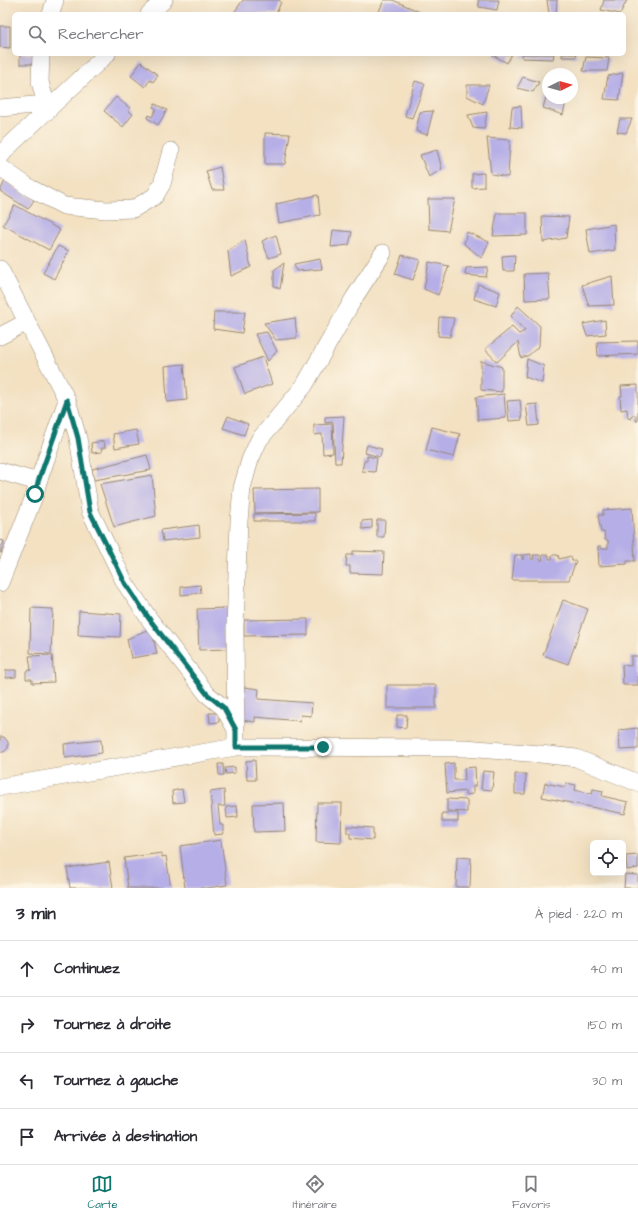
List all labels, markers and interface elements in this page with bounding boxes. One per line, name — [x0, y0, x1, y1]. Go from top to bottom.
search box — [12, 12, 626, 56]
icon: search — [26, 23, 48, 45]
text: Rechercher — [58, 24, 143, 45]
north arrow — [542, 68, 578, 104]
route start — [26, 485, 44, 503]
route end — [314, 738, 332, 756]
map controls — [590, 840, 626, 876]
button: locate — [590, 840, 626, 876]
text: 3 min — [16, 902, 56, 926]
text: À pied · 220 m — [535, 905, 622, 923]
icon: ahead — [16, 958, 38, 980]
text: Continuez — [54, 958, 120, 979]
text: 40 m — [590, 960, 622, 978]
icon: right — [16, 1014, 38, 1036]
text: Tournez à droite — [54, 1014, 171, 1035]
text: 150 m — [588, 1016, 622, 1034]
icon: left — [16, 1070, 38, 1092]
text: Tournez à gauche — [54, 1070, 178, 1091]
text: 30 m — [592, 1072, 622, 1090]
icon: arrive — [16, 1126, 38, 1148]
text: Arrivée à destination — [54, 1126, 197, 1147]
tab: Carte — [88, 1173, 117, 1212]
tab: Itinéraire — [292, 1173, 337, 1212]
tab: Favoris — [512, 1173, 550, 1212]

